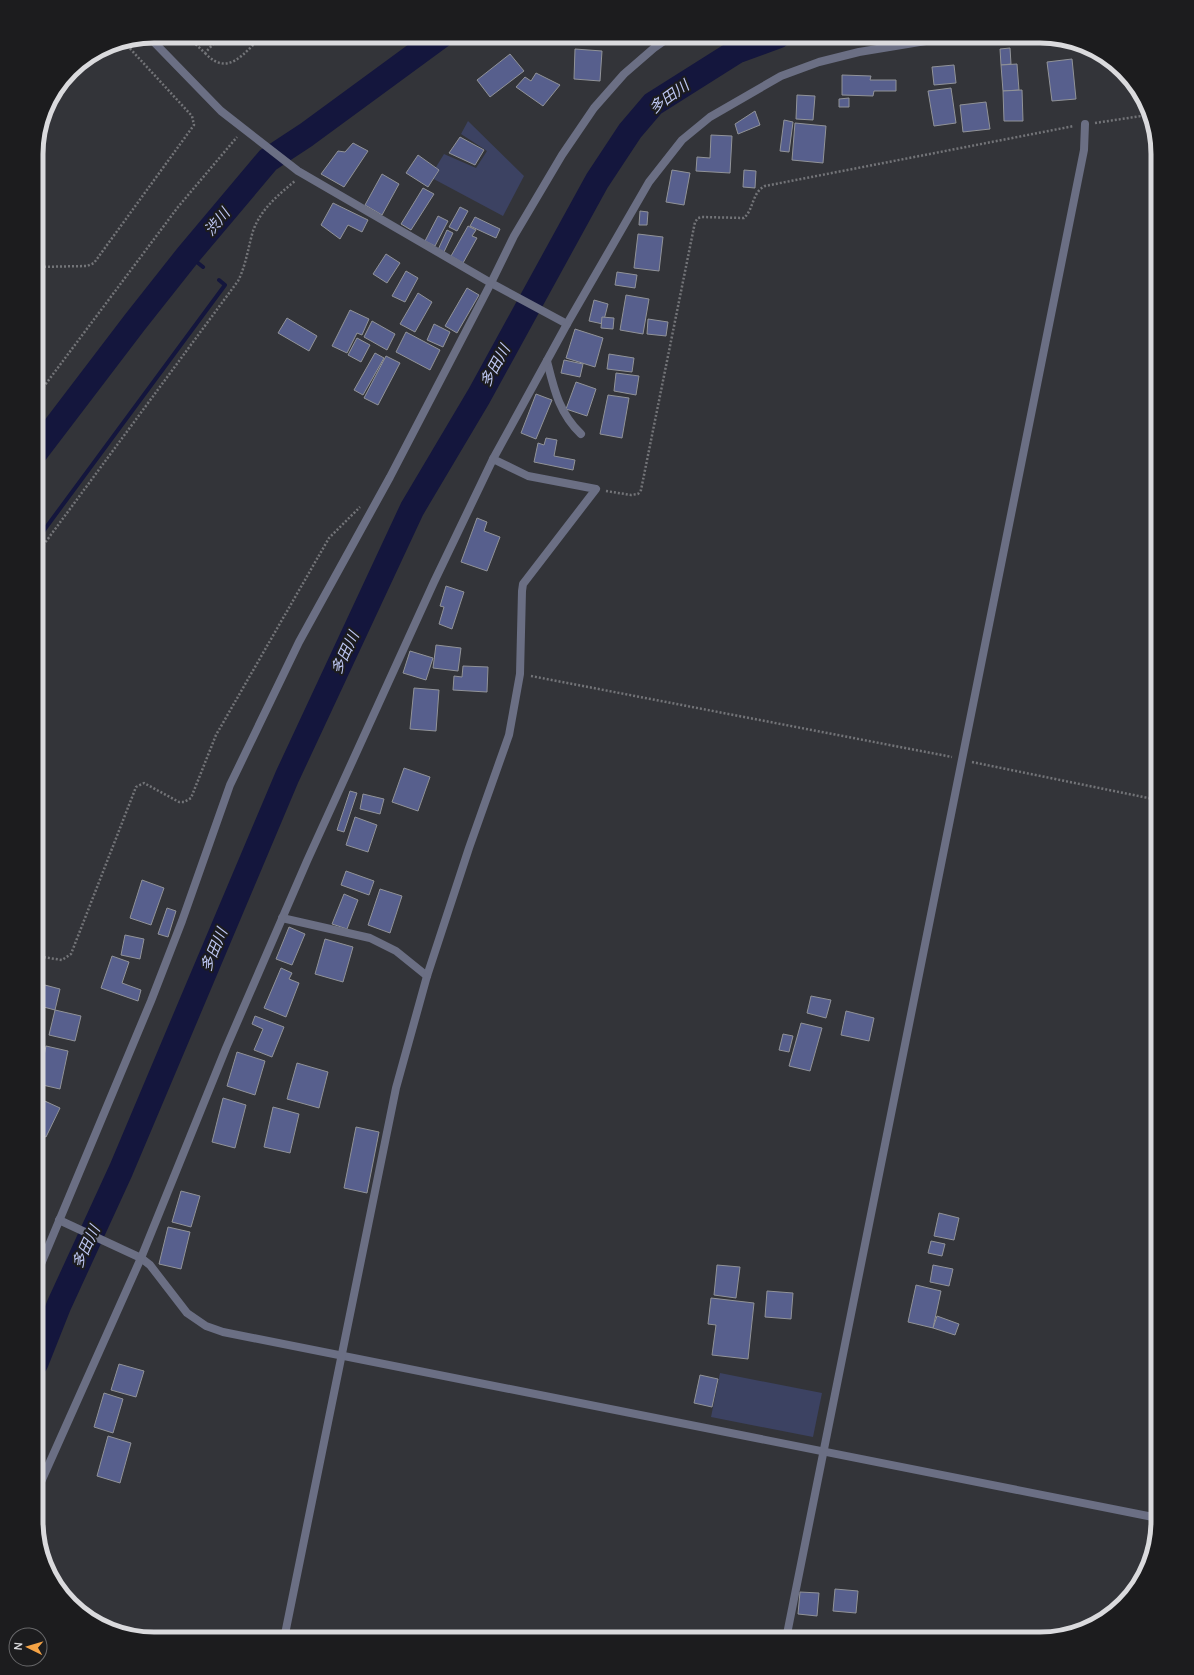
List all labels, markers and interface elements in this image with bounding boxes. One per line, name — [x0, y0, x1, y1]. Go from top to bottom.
water label: 多田川 — [644, 74, 695, 118]
water label: 渋川 — [199, 202, 235, 240]
water label: 多田川 — [474, 339, 516, 391]
water label: 多田川 — [326, 626, 364, 678]
water label: 多田川 — [195, 923, 233, 975]
water label: 多田川 — [67, 1220, 105, 1272]
north arrow — [8, 1627, 48, 1667]
text: N — [10, 1641, 25, 1651]

